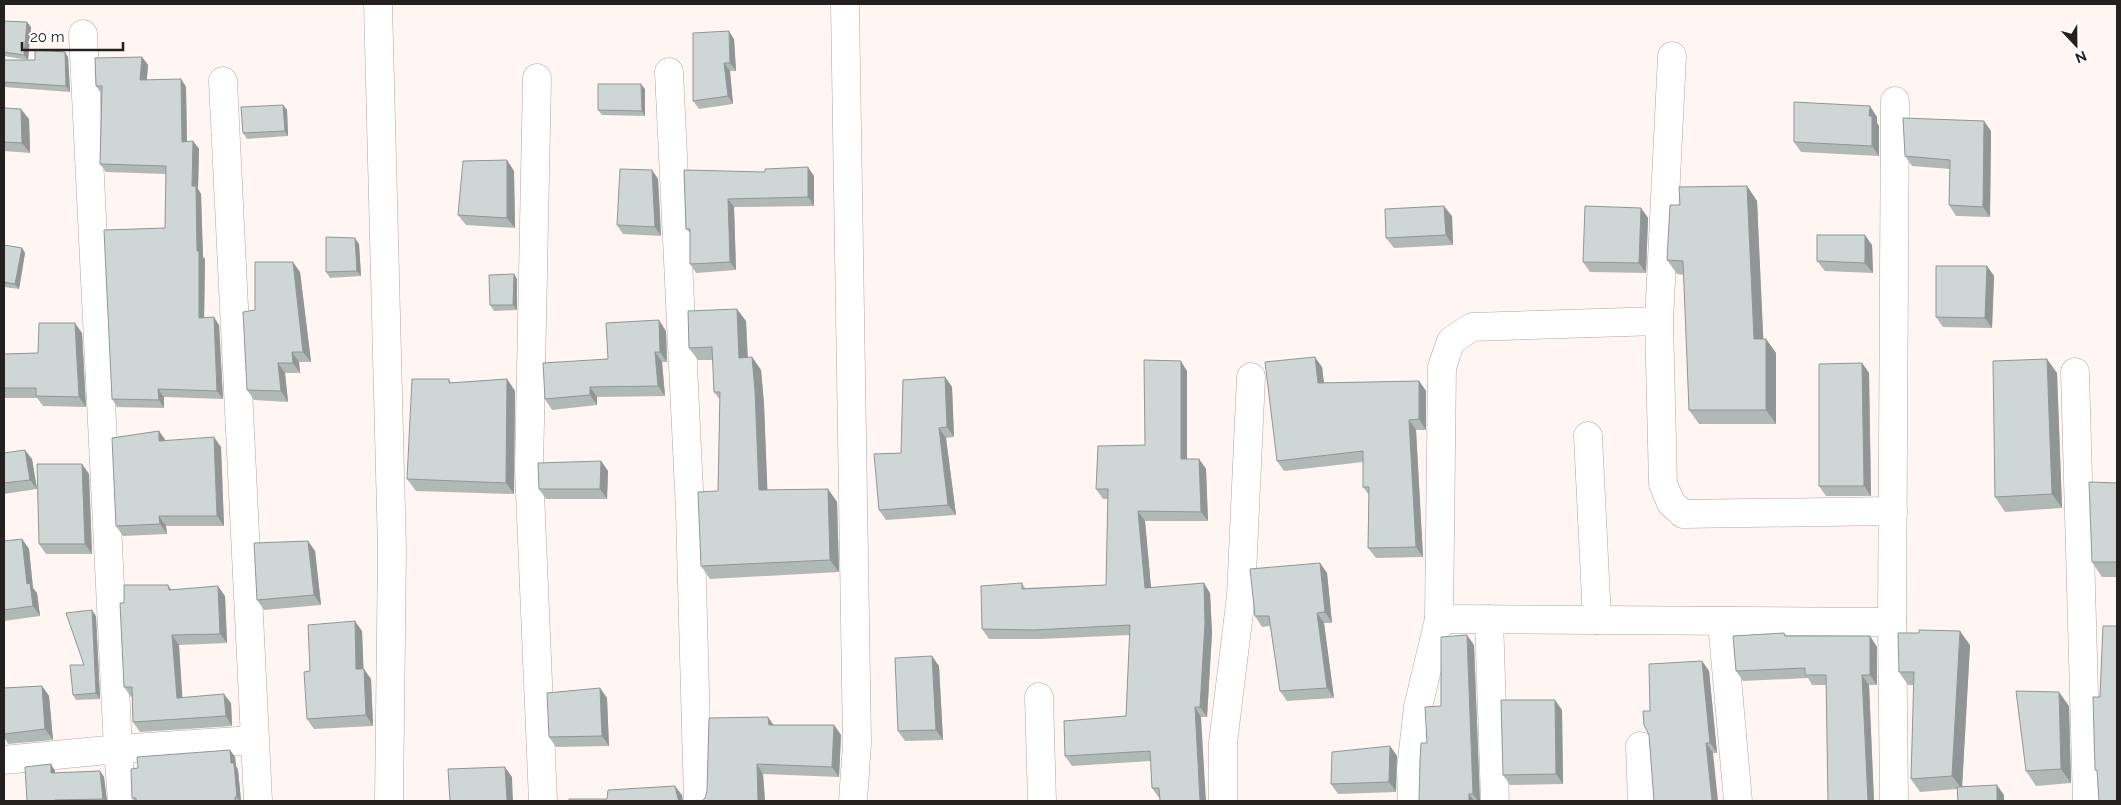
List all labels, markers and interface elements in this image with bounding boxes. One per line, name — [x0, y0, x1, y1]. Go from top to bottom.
scale bar — [22, 20, 124, 52]
north arrow — [2051, 20, 2101, 70]
text: 20 m — [30, 28, 65, 46]
text: N — [2073, 48, 2089, 66]

